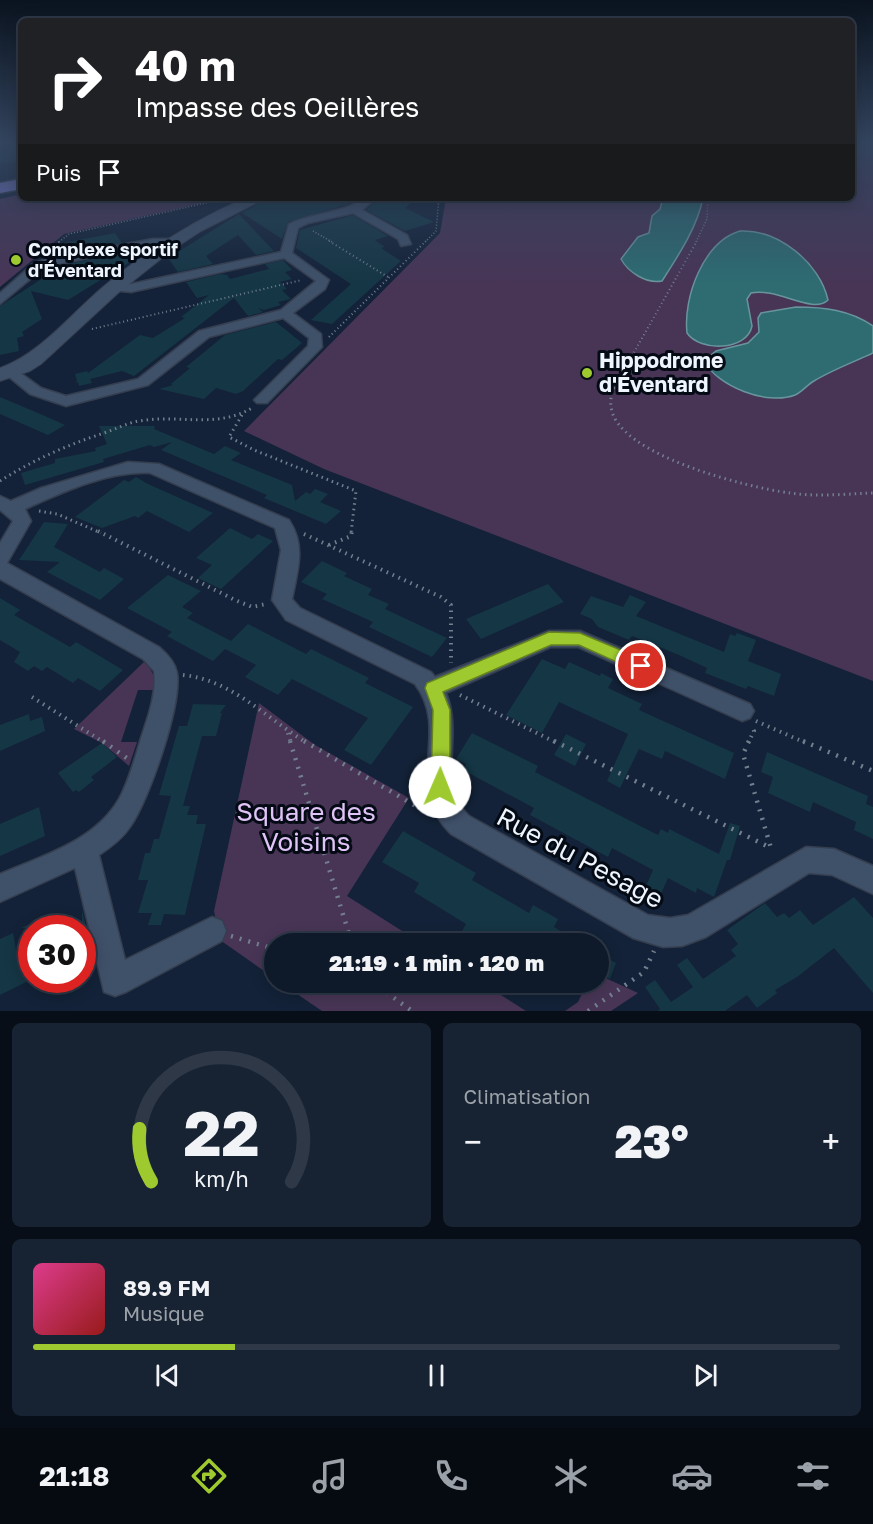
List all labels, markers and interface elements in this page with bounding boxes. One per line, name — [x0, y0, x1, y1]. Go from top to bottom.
text: 40 m — [135, 40, 236, 90]
icon: right — [36, 42, 114, 120]
text: Impasse des Oeillères — [135, 91, 419, 123]
icon: arrive — [93, 156, 126, 189]
text: Puis — [36, 159, 81, 186]
place label: Complexe sportif d'Éventard — [28, 238, 178, 281]
marker: Complexe sportif d'Éventard — [9, 253, 23, 267]
place label: Hippodrome d'Éventard — [599, 347, 723, 397]
marker: Hippodrome d'Éventard — [580, 366, 594, 380]
pin — [615, 640, 666, 691]
icon: arrive — [624, 649, 657, 682]
position arrow — [408, 755, 472, 819]
park label: Square des Voisins — [236, 796, 376, 857]
street label: Rue du Pesage — [492, 801, 669, 914]
speed limit sign: 30 — [18, 915, 96, 993]
text: 21:19 · 1 min · 120 m — [329, 949, 544, 976]
text: Climatisation — [464, 1084, 590, 1108]
text: 22 — [183, 1095, 259, 1170]
text: 23° — [615, 1114, 689, 1168]
text: − — [464, 1122, 482, 1161]
text: + — [822, 1122, 840, 1161]
text: km/h — [194, 1166, 249, 1192]
text: 89.9 FM — [123, 1274, 210, 1301]
text: Musique — [123, 1301, 204, 1325]
icon: previous — [151, 1359, 184, 1392]
icon: pause — [420, 1359, 453, 1392]
icon: next — [689, 1359, 722, 1392]
icon: directions — [188, 1455, 230, 1497]
icon: music — [309, 1455, 351, 1497]
icon: phone — [430, 1455, 472, 1497]
icon: climate — [550, 1455, 592, 1497]
icon: car — [671, 1455, 713, 1497]
icon: filters — [792, 1455, 834, 1497]
text: 21:18 — [39, 1460, 110, 1492]

